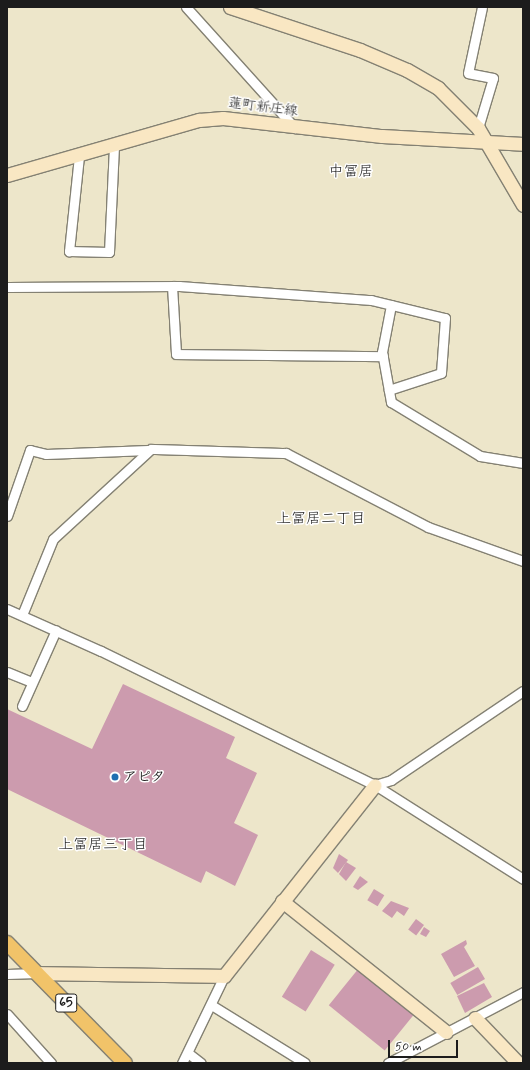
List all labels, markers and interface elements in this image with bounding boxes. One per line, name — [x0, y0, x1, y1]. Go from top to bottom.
street label: 蓮町新庄線 — [227, 94, 299, 120]
district label: 中冨居 — [329, 164, 373, 182]
district label: 上冨居二丁目 — [276, 511, 366, 529]
place label: アピタ — [123, 769, 165, 785]
marker: アピタ — [110, 772, 120, 782]
district label: 上冨居三丁目 — [58, 837, 148, 855]
road number: 65 — [55, 992, 77, 1014]
scale bar — [390, 1032, 460, 1058]
text: 50 m — [395, 1039, 422, 1055]

